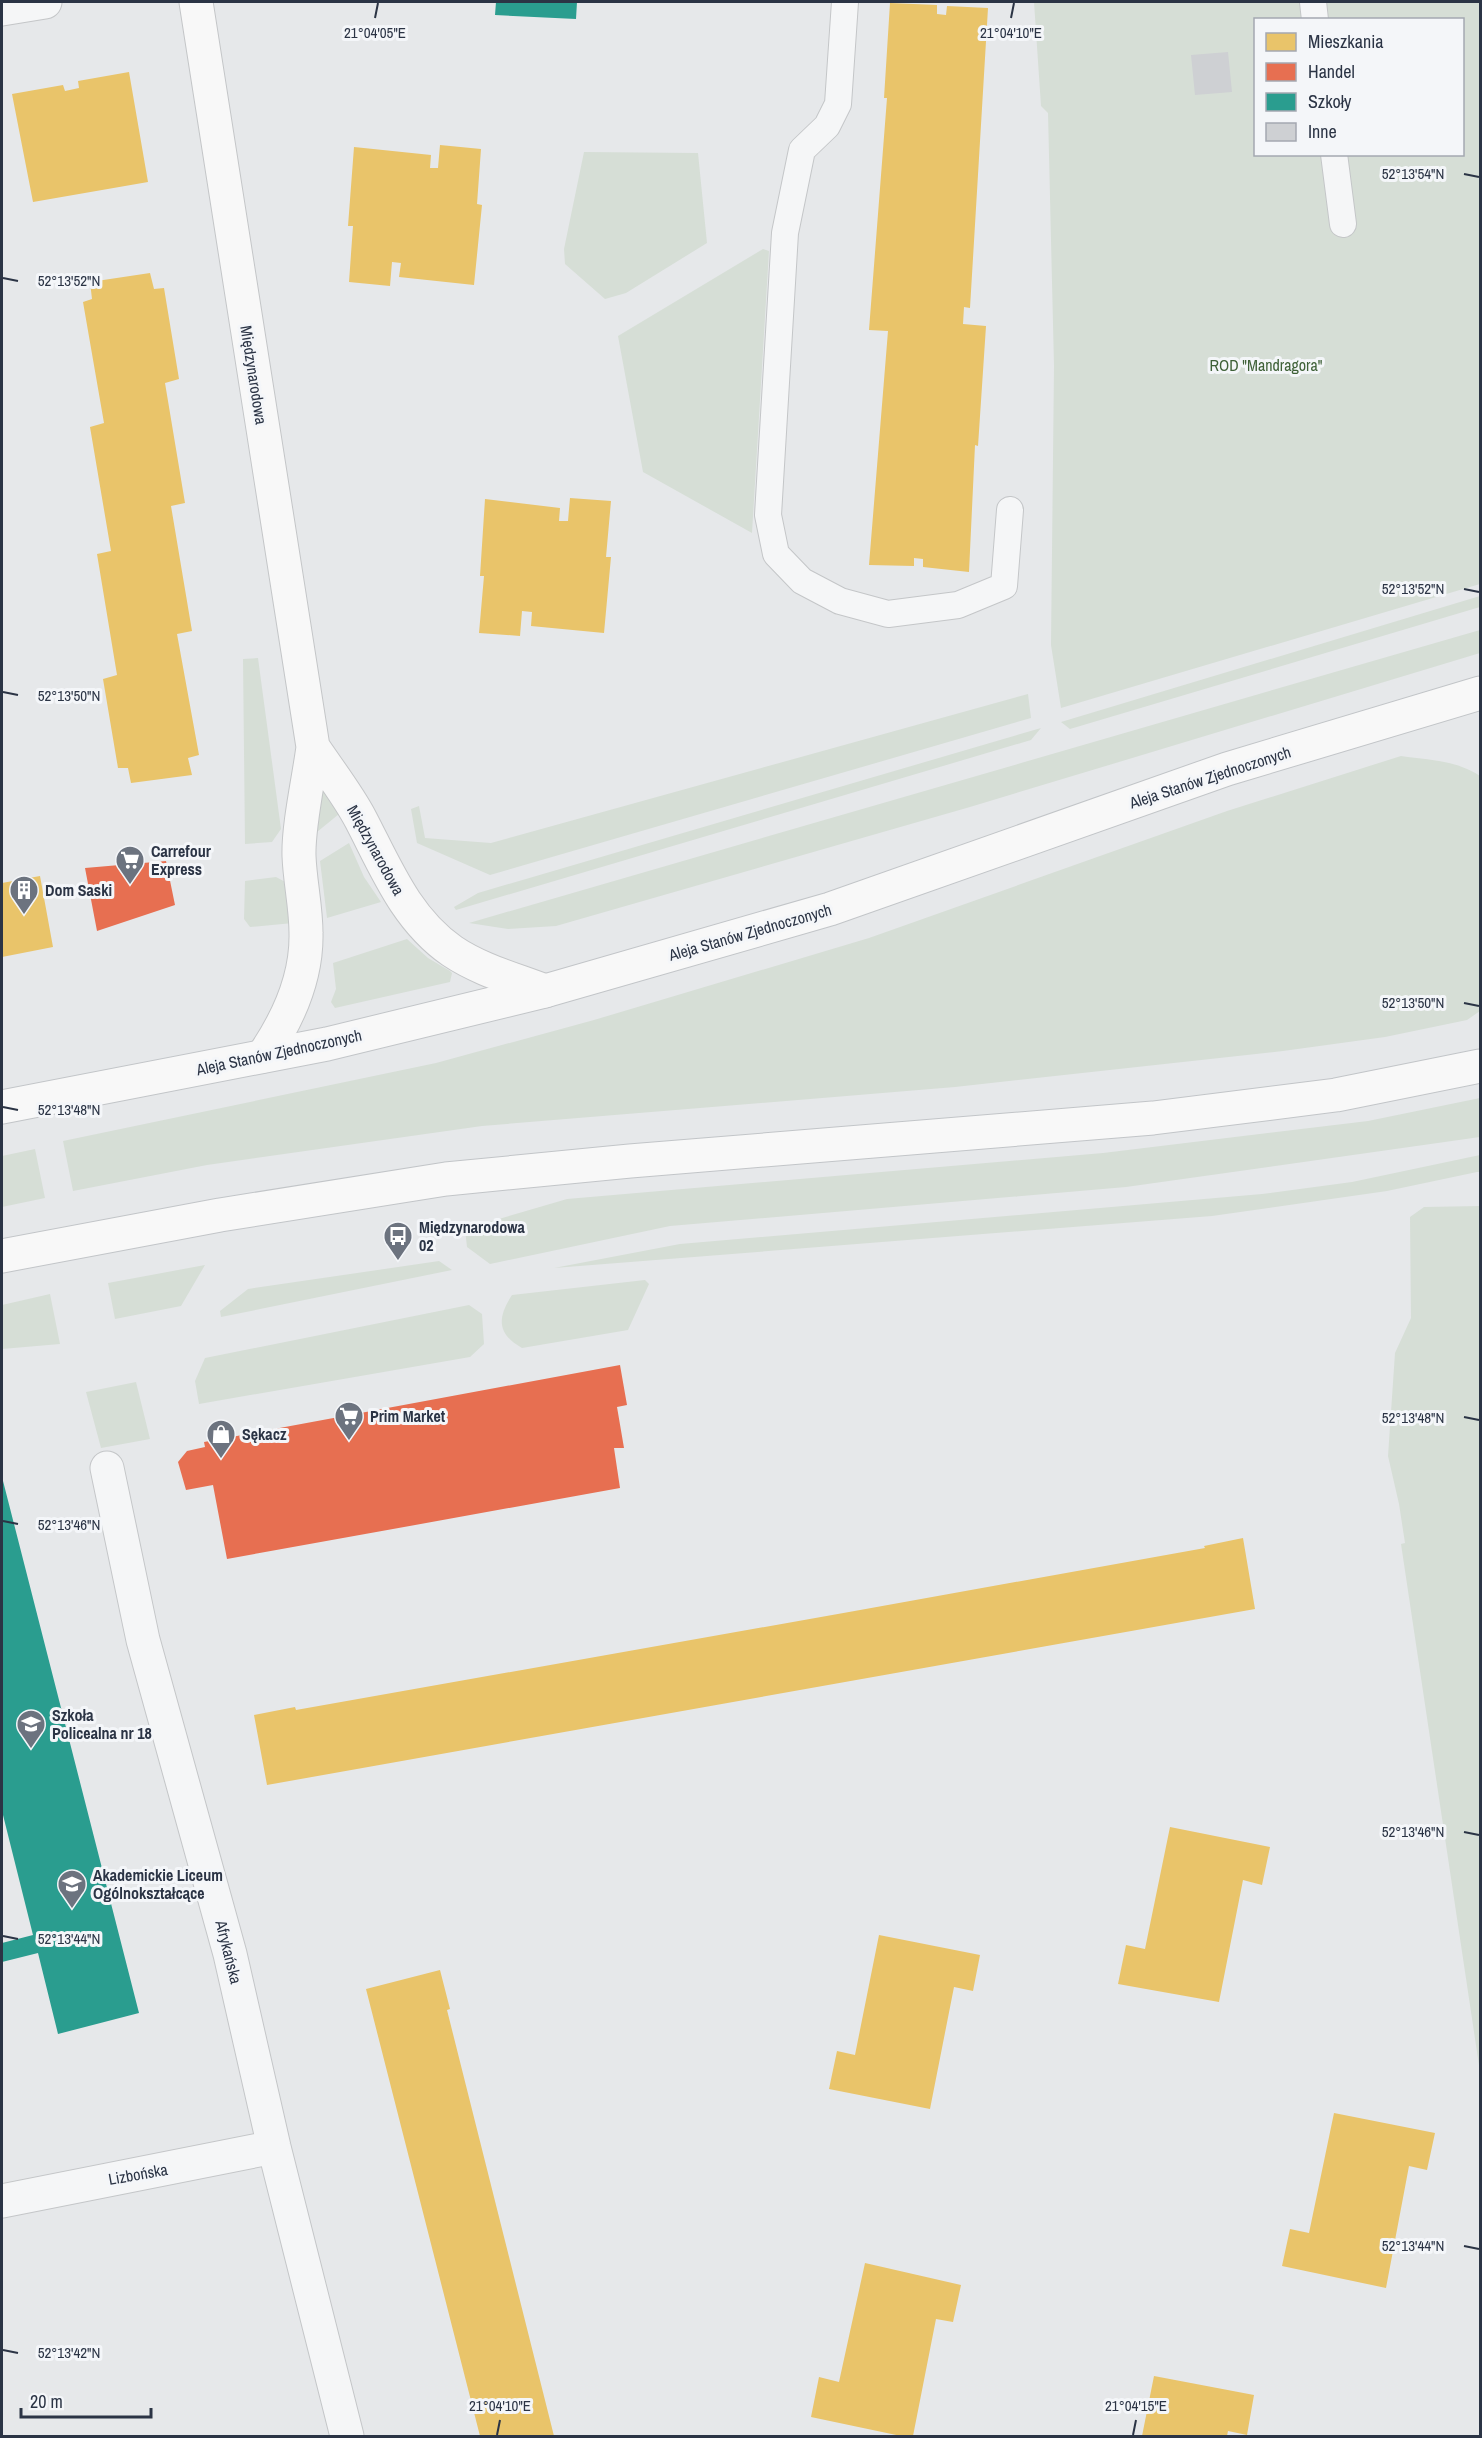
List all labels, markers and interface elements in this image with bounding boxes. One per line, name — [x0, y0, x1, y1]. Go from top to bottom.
legend — [1254, 18, 1464, 156]
text: 21°04'05"E — [344, 22, 406, 43]
text: 21°04'10"E — [980, 22, 1042, 43]
text: Mieszkania — [1308, 29, 1383, 54]
text: Handel — [1308, 59, 1355, 84]
text: Szkoły — [1308, 89, 1352, 114]
text: Inne — [1308, 119, 1337, 144]
text: 52°13'54"N — [1382, 163, 1444, 184]
text: 52°13'52"N — [38, 270, 100, 291]
street label: Międzynarodowa — [235, 324, 273, 427]
park label: ROD "Mandragora" — [1210, 354, 1323, 376]
text: 52°13'52"N — [1382, 578, 1444, 599]
text: 52°13'50"N — [38, 685, 100, 706]
street label: Aleja Stanów Zjednoczonych — [1126, 741, 1294, 814]
street label: Międzynarodowa — [342, 801, 410, 900]
place label: Carrefour Express — [151, 840, 212, 880]
supermarket icon: Carrefour Express — [114, 844, 146, 886]
building icon: Dom Saski — [8, 874, 40, 916]
place label: Dom Saski — [45, 879, 112, 901]
street label: Aleja Stanów Zjednoczonych — [665, 898, 834, 966]
text: 52°13'50"N — [1382, 992, 1444, 1013]
street label: Aleja Stanów Zjednoczonych — [193, 1024, 364, 1080]
text: 52°13'48"N — [38, 1099, 100, 1120]
place label: Międzynarodowa 02 — [419, 1216, 525, 1256]
bus stop icon: Międzynarodowa 02 — [382, 1220, 414, 1262]
supermarket icon: Prim Market — [333, 1400, 365, 1442]
place label: Prim Market — [370, 1405, 446, 1427]
text: 52°13'48"N — [1382, 1407, 1444, 1428]
shop icon: Sękacz — [205, 1418, 237, 1460]
place label: Sękacz — [242, 1423, 287, 1445]
text: 52°13'46"N — [38, 1514, 100, 1535]
place label: Szkoła Policealna nr 18 — [52, 1704, 152, 1744]
school or university icon: Szkoła Policealna nr 18 — [15, 1708, 47, 1750]
text: 52°13'46"N — [1382, 1821, 1444, 1842]
place label: Akademickie Liceum Ogólnokształcące — [93, 1864, 223, 1904]
school or university icon: Akademickie Liceum Ogólnokształcące — [56, 1868, 88, 1910]
street label: Afrykańska — [210, 1917, 248, 1987]
text: 52°13'44"N — [38, 1928, 100, 1949]
street label: Lizbońska — [107, 2158, 170, 2190]
text: 52°13'44"N — [1382, 2235, 1444, 2256]
text: 52°13'42"N — [38, 2342, 100, 2363]
scale bar — [21, 2381, 152, 2419]
text: 20 m — [30, 2389, 63, 2414]
text: 21°04'10"E — [469, 2395, 531, 2416]
text: 21°04'15"E — [1105, 2395, 1167, 2416]

